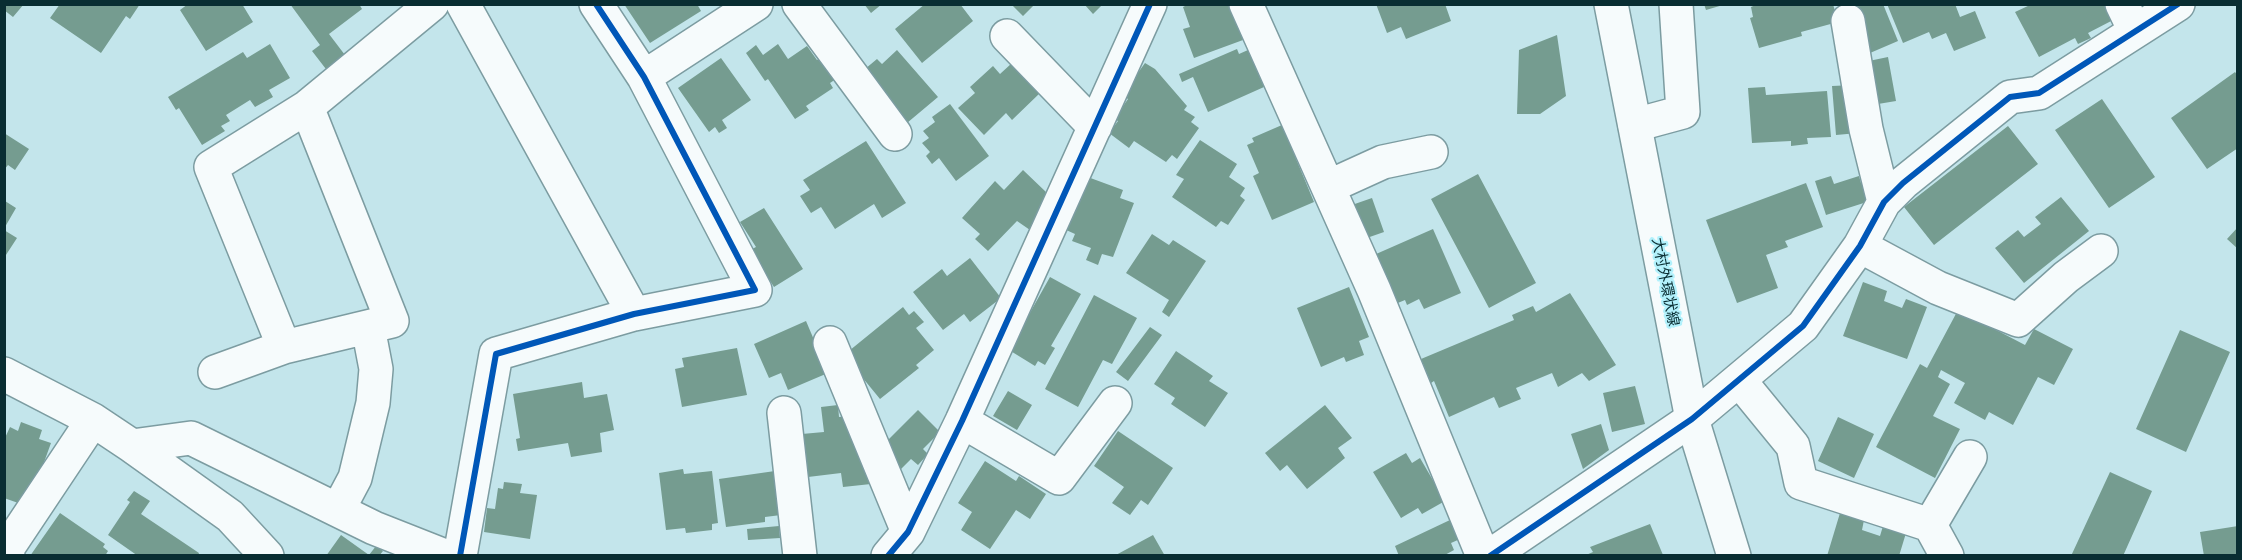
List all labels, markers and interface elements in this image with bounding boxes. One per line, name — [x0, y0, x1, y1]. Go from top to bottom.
street label: 大村外環状線 — [1648, 236, 1682, 328]

